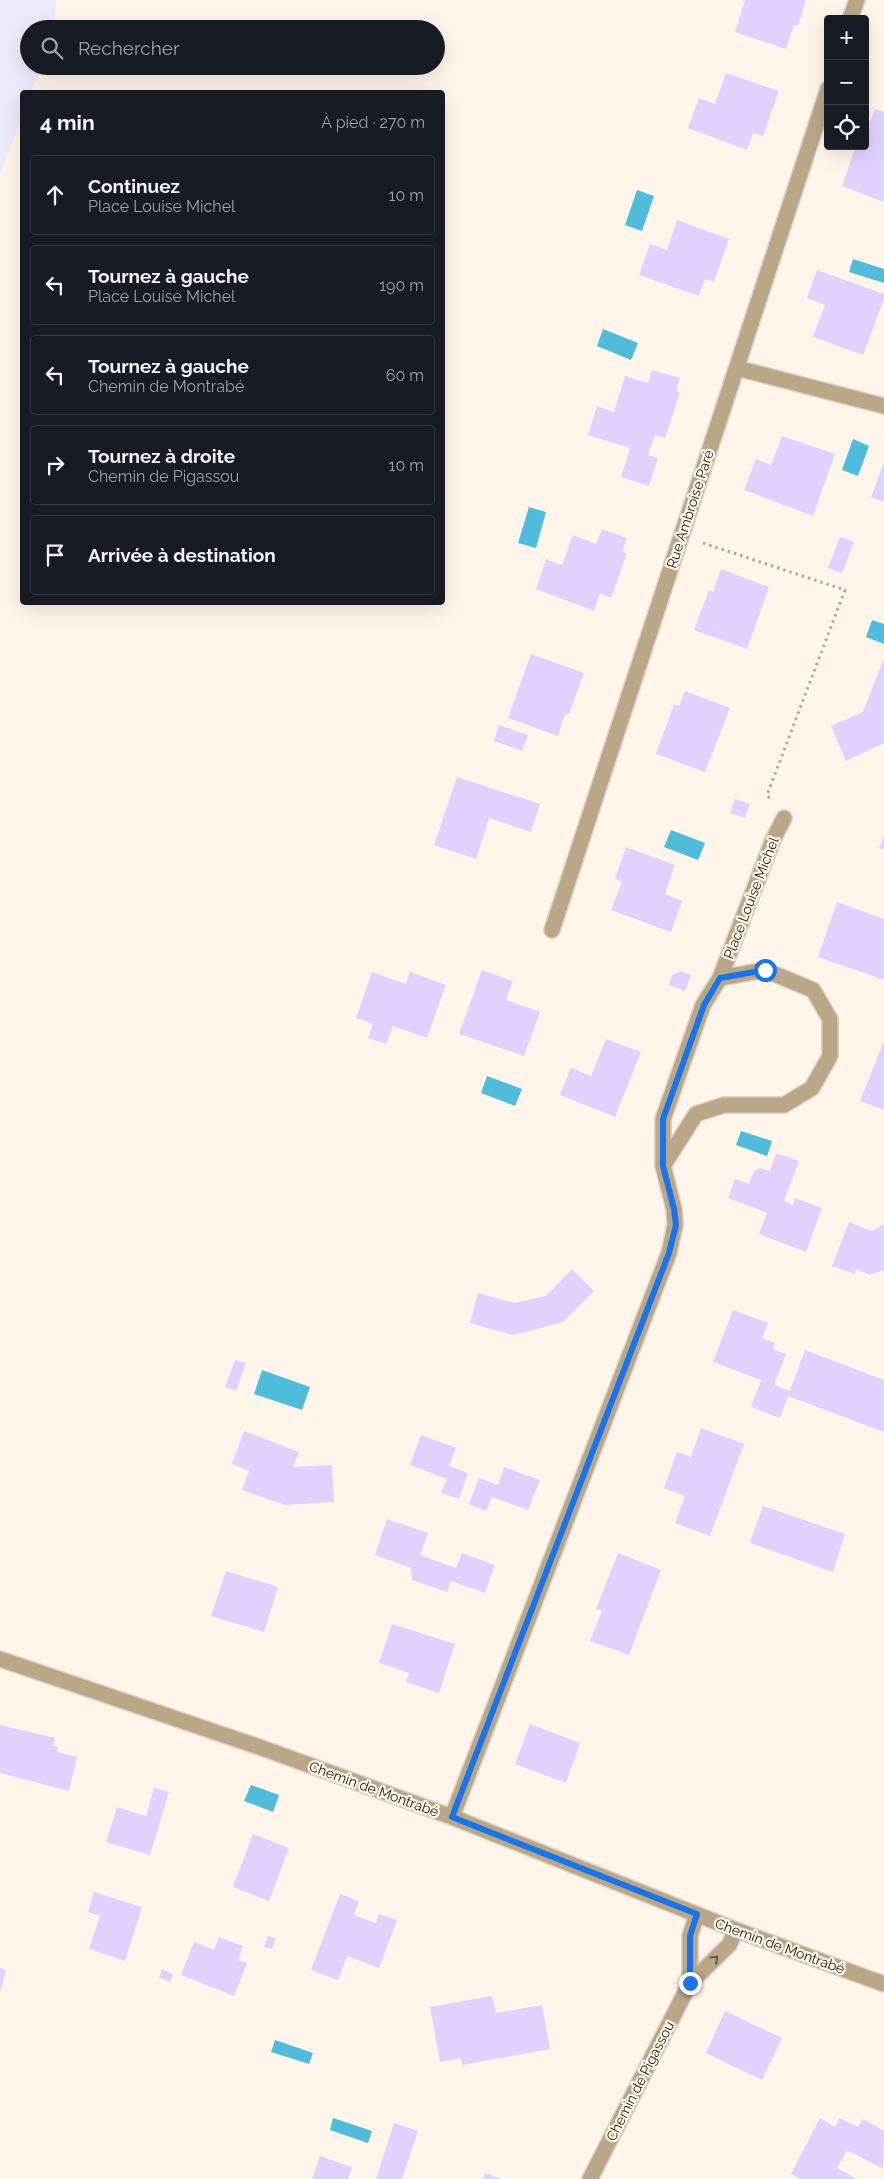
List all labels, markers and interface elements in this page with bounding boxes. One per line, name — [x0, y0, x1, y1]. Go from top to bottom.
map controls — [824, 15, 869, 150]
button: + — [824, 15, 869, 60]
search box — [20, 20, 445, 75]
icon: search — [38, 34, 66, 62]
text: Rechercher — [78, 37, 180, 59]
button: − — [824, 60, 869, 105]
button: locate — [824, 105, 869, 150]
text: 4 min — [40, 110, 95, 135]
text: À pied · 270 m — [321, 113, 425, 132]
text: Continuez — [88, 175, 180, 197]
icon: ahead — [41, 181, 69, 209]
text: 10 m — [389, 186, 424, 205]
text: Place Louise Michel — [88, 197, 235, 216]
text: Tournez à gauche — [88, 265, 249, 287]
icon: left — [41, 271, 69, 299]
text: 190 m — [379, 276, 424, 295]
text: Place Louise Michel — [88, 287, 235, 306]
text: Tournez à gauche — [88, 355, 249, 377]
icon: left — [41, 361, 69, 389]
text: 60 m — [386, 366, 424, 385]
text: Chemin de Montrabé — [88, 377, 244, 396]
text: Tournez à droite — [88, 445, 235, 467]
street label: Rue Ambroise Paré — [663, 448, 717, 570]
icon: right — [41, 451, 69, 479]
text: 10 m — [389, 456, 424, 475]
text: Chemin de Pigassou — [88, 467, 239, 486]
icon: arrive — [41, 541, 69, 569]
text: Arrivée à destination — [88, 544, 276, 566]
street label: Place Louise Michel — [720, 835, 782, 961]
route start — [754, 959, 777, 982]
street label: Chemin de Montrabé — [307, 1758, 441, 1820]
street label: Chemin de Montrabé — [713, 1915, 847, 1977]
one-way arrow — [709, 1955, 718, 1964]
route end — [679, 1972, 702, 1995]
street label: Chemin de Pigassou — [603, 2018, 677, 2144]

